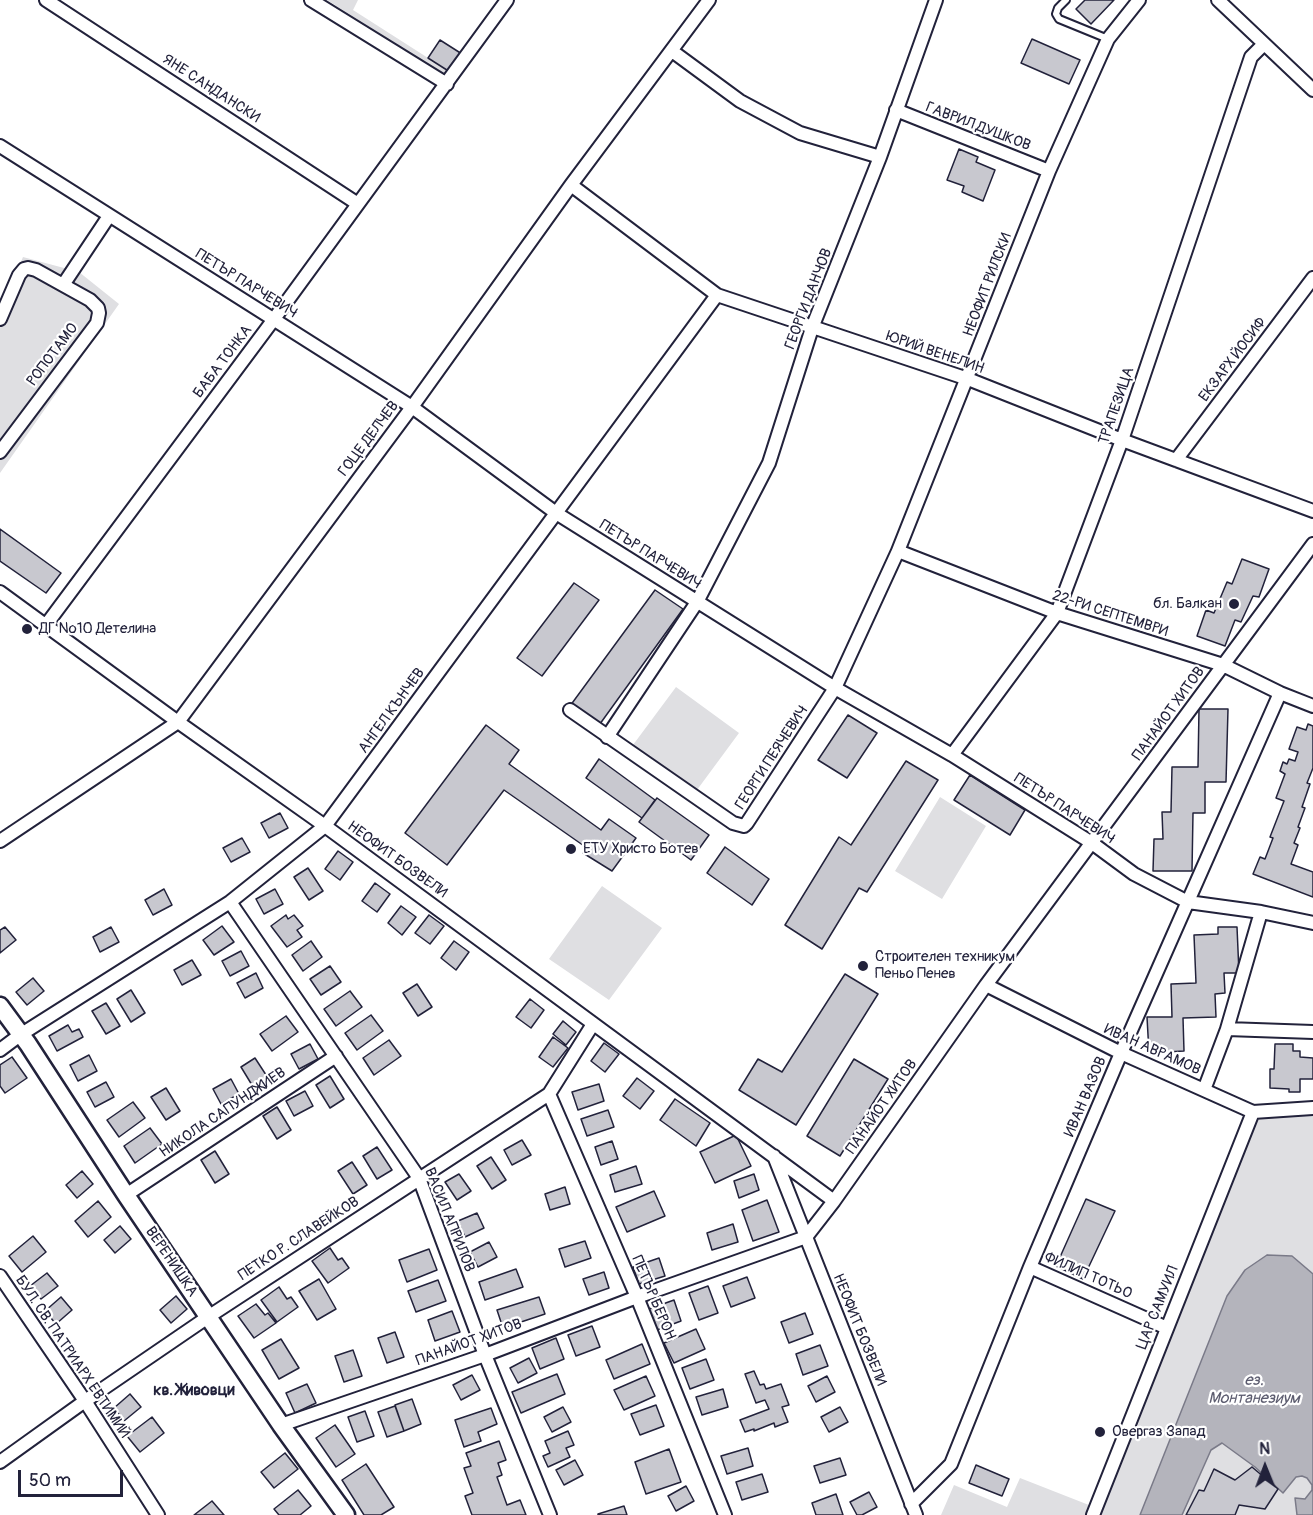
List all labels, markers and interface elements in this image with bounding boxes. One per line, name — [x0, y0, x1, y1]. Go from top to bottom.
street label: ЯНЕ САНДАНСКИ — [159, 51, 263, 127]
street label: ГАВРИЛ ДУШКОВ — [923, 99, 1033, 155]
street label: НЕОФИТ РИЛСКИ — [960, 231, 1016, 339]
street label: ПЕТЪР ПАРЧЕВИЧ — [192, 246, 300, 322]
street label: ГЕОРГИ ДАНЧОВ — [781, 246, 837, 352]
street label: ЕКЗАРХ ЙОСИФ — [1195, 314, 1271, 406]
street label: РОПОТАМО — [24, 320, 82, 390]
street label: БАБА ТОНКА — [190, 322, 256, 402]
street label: ЮРИЙ ВЕНЕЛИН — [884, 328, 986, 378]
street label: ТРАПЕЗИЦА — [1095, 365, 1139, 447]
street label: ГОЦЕ ДЕЛЧЕВ — [335, 398, 403, 480]
street label: ПЕТЪР ПАРЧЕВИЧ — [596, 517, 704, 593]
street label: 22-РИ СЕПТЕМВРИ — [1050, 587, 1170, 641]
place label: бл. Балкан — [1153, 595, 1222, 613]
marker: бл. Балкан — [1227, 597, 1241, 611]
place label: ДГ №10 Детелина — [39, 620, 156, 638]
marker: ДГ №10 Детелина — [20, 622, 34, 636]
street label: ПАНАЙОТ ХИТОВ — [1129, 664, 1209, 764]
street label: АНГЕЛ КЪНЧЕВ — [355, 665, 429, 757]
street label: ГЕОРГИ ПЕЯЧЕВИЧ — [732, 703, 812, 813]
street label: ПЕТЪР ПАРЧЕВИЧ — [1010, 770, 1118, 848]
street label: НЕОФИТ БОЗВЕЛИ — [343, 818, 451, 902]
place label: ЕТУ Христо Ботев — [583, 840, 699, 858]
marker: ЕТУ Христо Ботев — [564, 842, 578, 856]
place label: Строителен техникум Пеньо Пенев — [875, 948, 1015, 983]
marker: Строителен техникум Пеньо Пенев — [856, 959, 870, 973]
street label: ИВАН АВРАМОВ — [1101, 1021, 1203, 1079]
street label: ИВАН ВАЗОВ — [1061, 1054, 1111, 1140]
street label: ПАНАЙОТ ХИТОВ — [843, 1056, 921, 1158]
street label: НИКОЛА САПУНДЖИЕВ — [156, 1064, 290, 1162]
street label: ВАСИЛ АПРИЛОВ — [420, 1165, 478, 1275]
street label: ПЕТКО Р. СЛАВЕЙКОВ — [235, 1193, 363, 1285]
street label: ВЕРЕНИШКА — [141, 1224, 201, 1300]
street label: ФИЛИП ТОТЬО — [1041, 1249, 1135, 1303]
street label: ПЕТЪР БЕРОН — [627, 1253, 679, 1343]
street label: ЦАР САМУИЛ — [1133, 1264, 1183, 1352]
street label: НЕОФИТ БОЗВЕЛИ — [828, 1271, 890, 1389]
street label: БУЛ. СВ. ПАТРИАРХ ЕВТИМИЙ — [11, 1272, 133, 1442]
street label: ПАНАЙОТ ХИТОВ — [414, 1315, 524, 1371]
water label: ез. Монтанезиум — [1208, 1371, 1300, 1409]
district label: кв. Живовци — [153, 1381, 235, 1401]
place label: Овергаз Запад — [1112, 1423, 1206, 1441]
marker: Овергаз Запад — [1093, 1425, 1107, 1439]
north arrow — [1235, 1437, 1295, 1497]
text: N — [1259, 1439, 1270, 1459]
scale bar — [21, 1458, 126, 1496]
text: 50 m — [29, 1469, 71, 1492]

